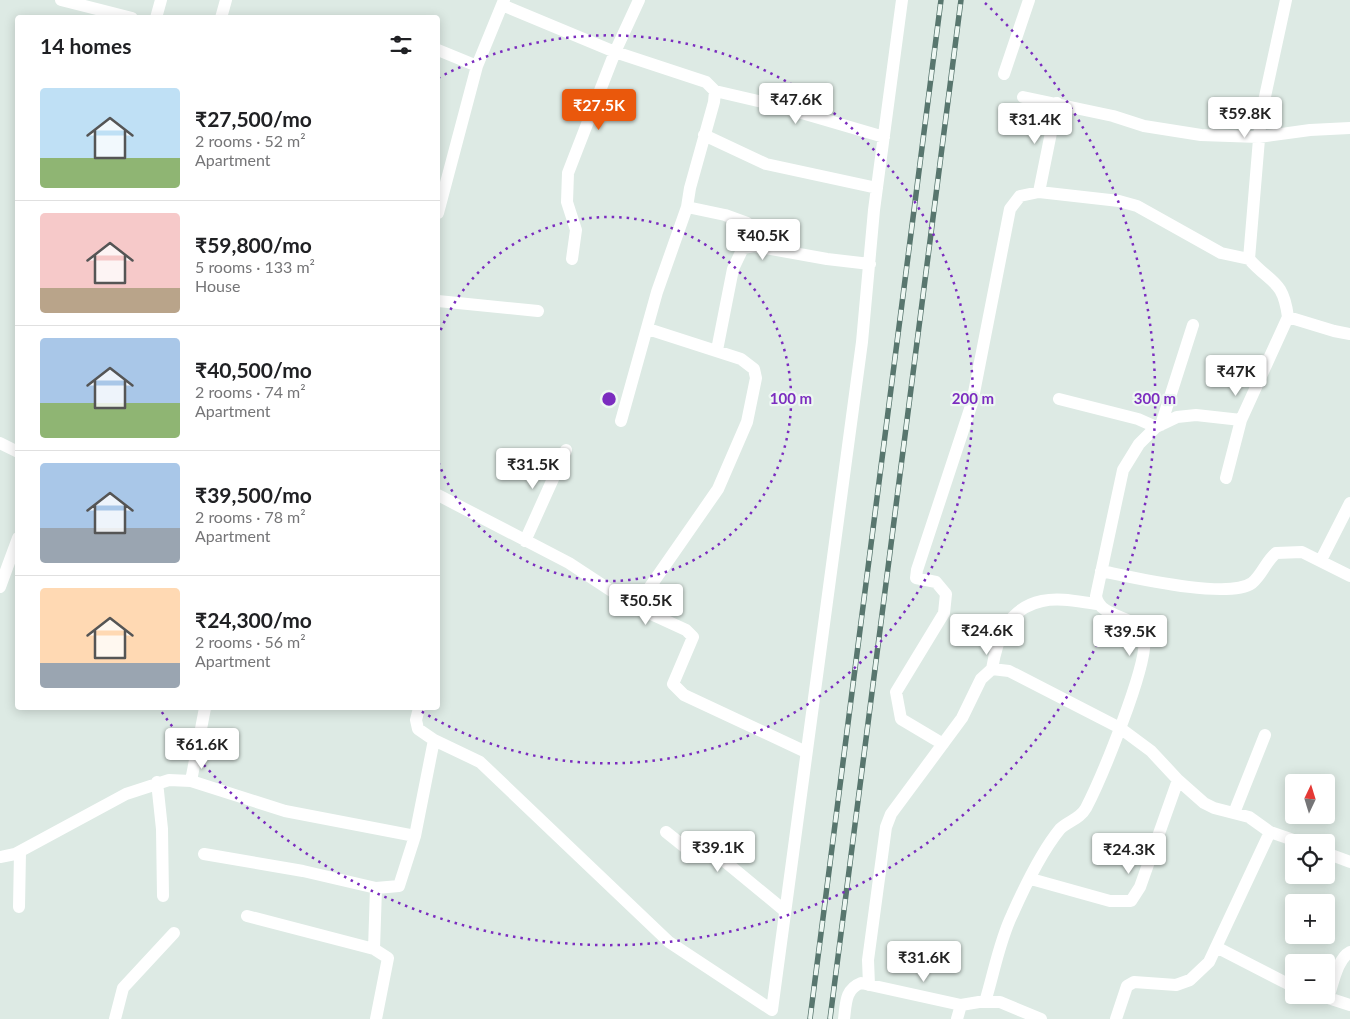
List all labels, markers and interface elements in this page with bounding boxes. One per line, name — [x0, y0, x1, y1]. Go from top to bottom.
icon: filters — [387, 31, 415, 59]
text: 14 homes — [40, 33, 131, 58]
pin: ₹47.6K — [755, 82, 837, 125]
pin: ₹27.5K — [558, 88, 640, 131]
text: ₹47.6K — [770, 89, 822, 108]
text: ₹27.5K — [573, 95, 625, 114]
pin: ₹59.8K — [1204, 96, 1286, 139]
pin: ₹31.4K — [994, 102, 1076, 145]
text: ₹59.8K — [1219, 103, 1271, 122]
text: ₹27,500/mo — [195, 106, 312, 131]
icon: home — [80, 108, 140, 168]
text: ₹31.4K — [1009, 109, 1061, 128]
text: 2 rooms · 52 m² — [195, 131, 306, 150]
text: Apartment — [195, 150, 270, 169]
pin: ₹40.5K — [722, 218, 804, 261]
text: ₹40.5K — [737, 225, 789, 244]
text: ₹59,800/mo — [195, 232, 312, 257]
icon: home — [80, 233, 140, 293]
text: 5 rooms · 133 m² — [195, 257, 315, 276]
text: House — [195, 276, 240, 295]
pin: ₹47K — [1206, 354, 1266, 397]
text: ₹40,500/mo — [195, 357, 312, 382]
icon: home — [80, 358, 140, 418]
text: ₹47K — [1217, 361, 1255, 380]
text: 2 rooms · 74 m² — [195, 382, 306, 401]
text: 100 m — [770, 389, 812, 407]
text: 200 m — [952, 389, 994, 407]
text: 300 m — [1134, 389, 1176, 407]
centre of rings — [600, 390, 618, 408]
text: Apartment — [195, 401, 270, 420]
pin: ₹31.5K — [492, 448, 574, 490]
text: ₹31.5K — [507, 454, 559, 473]
text: ₹39,500/mo — [195, 482, 312, 507]
icon: home — [80, 483, 140, 543]
text: 2 rooms · 78 m² — [195, 507, 306, 526]
text: Apartment — [195, 526, 270, 545]
pin: ₹50.5K — [605, 584, 687, 626]
text: ₹50.5K — [620, 590, 672, 609]
text: ₹24,300/mo — [195, 607, 312, 632]
icon: home — [80, 608, 140, 668]
pin: ₹24.6K — [946, 614, 1028, 656]
pin: ₹39.5K — [1089, 614, 1171, 657]
text: ₹24.6K — [961, 620, 1013, 639]
text: ₹39.5K — [1104, 621, 1156, 640]
text: 2 rooms · 56 m² — [195, 632, 306, 651]
text: Apartment — [195, 651, 270, 670]
pin: ₹61.6K — [161, 728, 243, 770]
text: ₹61.6K — [176, 734, 228, 753]
north arrow — [1285, 774, 1335, 824]
map controls — [1285, 774, 1335, 1004]
pin: ₹39.1K — [677, 830, 759, 873]
pin: ₹24.3K — [1088, 832, 1170, 875]
button: locate — [1285, 834, 1335, 884]
text: ₹39.1K — [692, 837, 744, 856]
text: ₹24.3K — [1103, 839, 1155, 858]
button: + — [1285, 894, 1335, 944]
pin: ₹31.6K — [883, 940, 965, 983]
text: ₹31.6K — [898, 947, 950, 966]
button: − — [1285, 954, 1335, 1004]

